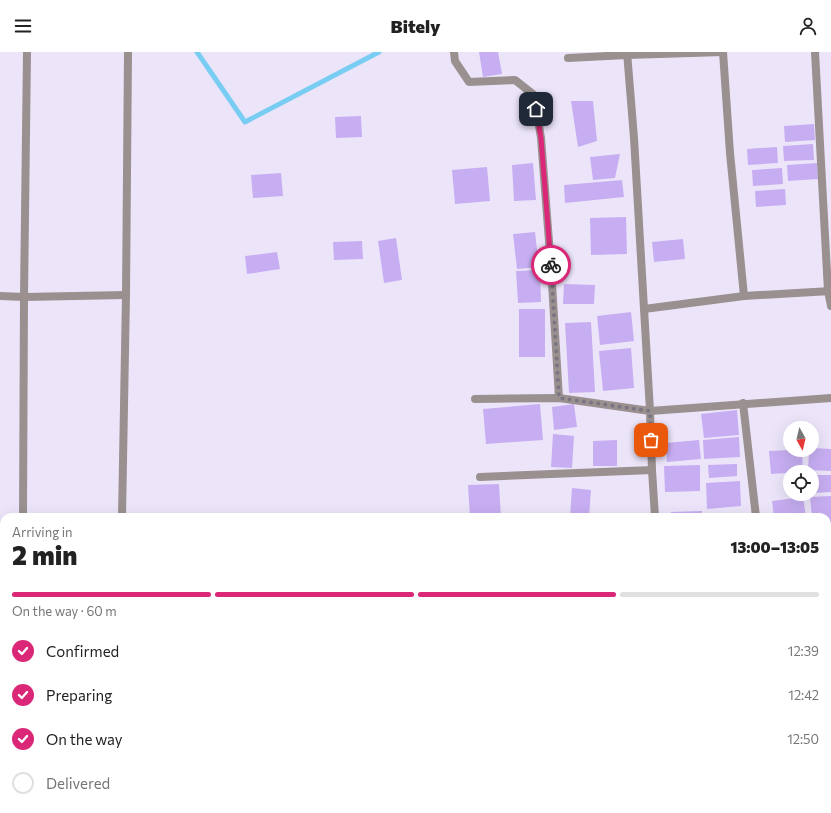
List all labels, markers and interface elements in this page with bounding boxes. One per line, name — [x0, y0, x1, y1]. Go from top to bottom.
icon: menu — [12, 15, 34, 37]
text: Bitely — [391, 15, 440, 37]
icon: person — [797, 15, 819, 37]
pin — [519, 92, 553, 126]
icon: home — [525, 98, 547, 120]
courier — [531, 245, 571, 285]
icon: bike — [540, 254, 562, 276]
north arrow — [783, 421, 819, 457]
map controls — [783, 421, 819, 501]
pin — [634, 423, 668, 457]
icon: bag — [640, 429, 662, 451]
button: locate — [783, 465, 819, 501]
text: Arriving in — [12, 524, 72, 540]
text: 13:00–13:05 — [730, 538, 819, 556]
text: 2 min — [12, 539, 77, 570]
text: On the way · 60 m — [12, 603, 117, 619]
icon: check — [12, 640, 34, 662]
text: Confirmed — [46, 642, 119, 660]
text: 12:39 — [788, 643, 819, 659]
icon: check — [12, 684, 34, 706]
text: Preparing — [46, 686, 112, 704]
text: 12:42 — [788, 687, 819, 703]
icon: check — [12, 728, 34, 750]
text: On the way — [46, 730, 123, 748]
text: 12:50 — [787, 731, 819, 747]
text: Delivered — [46, 774, 110, 792]

